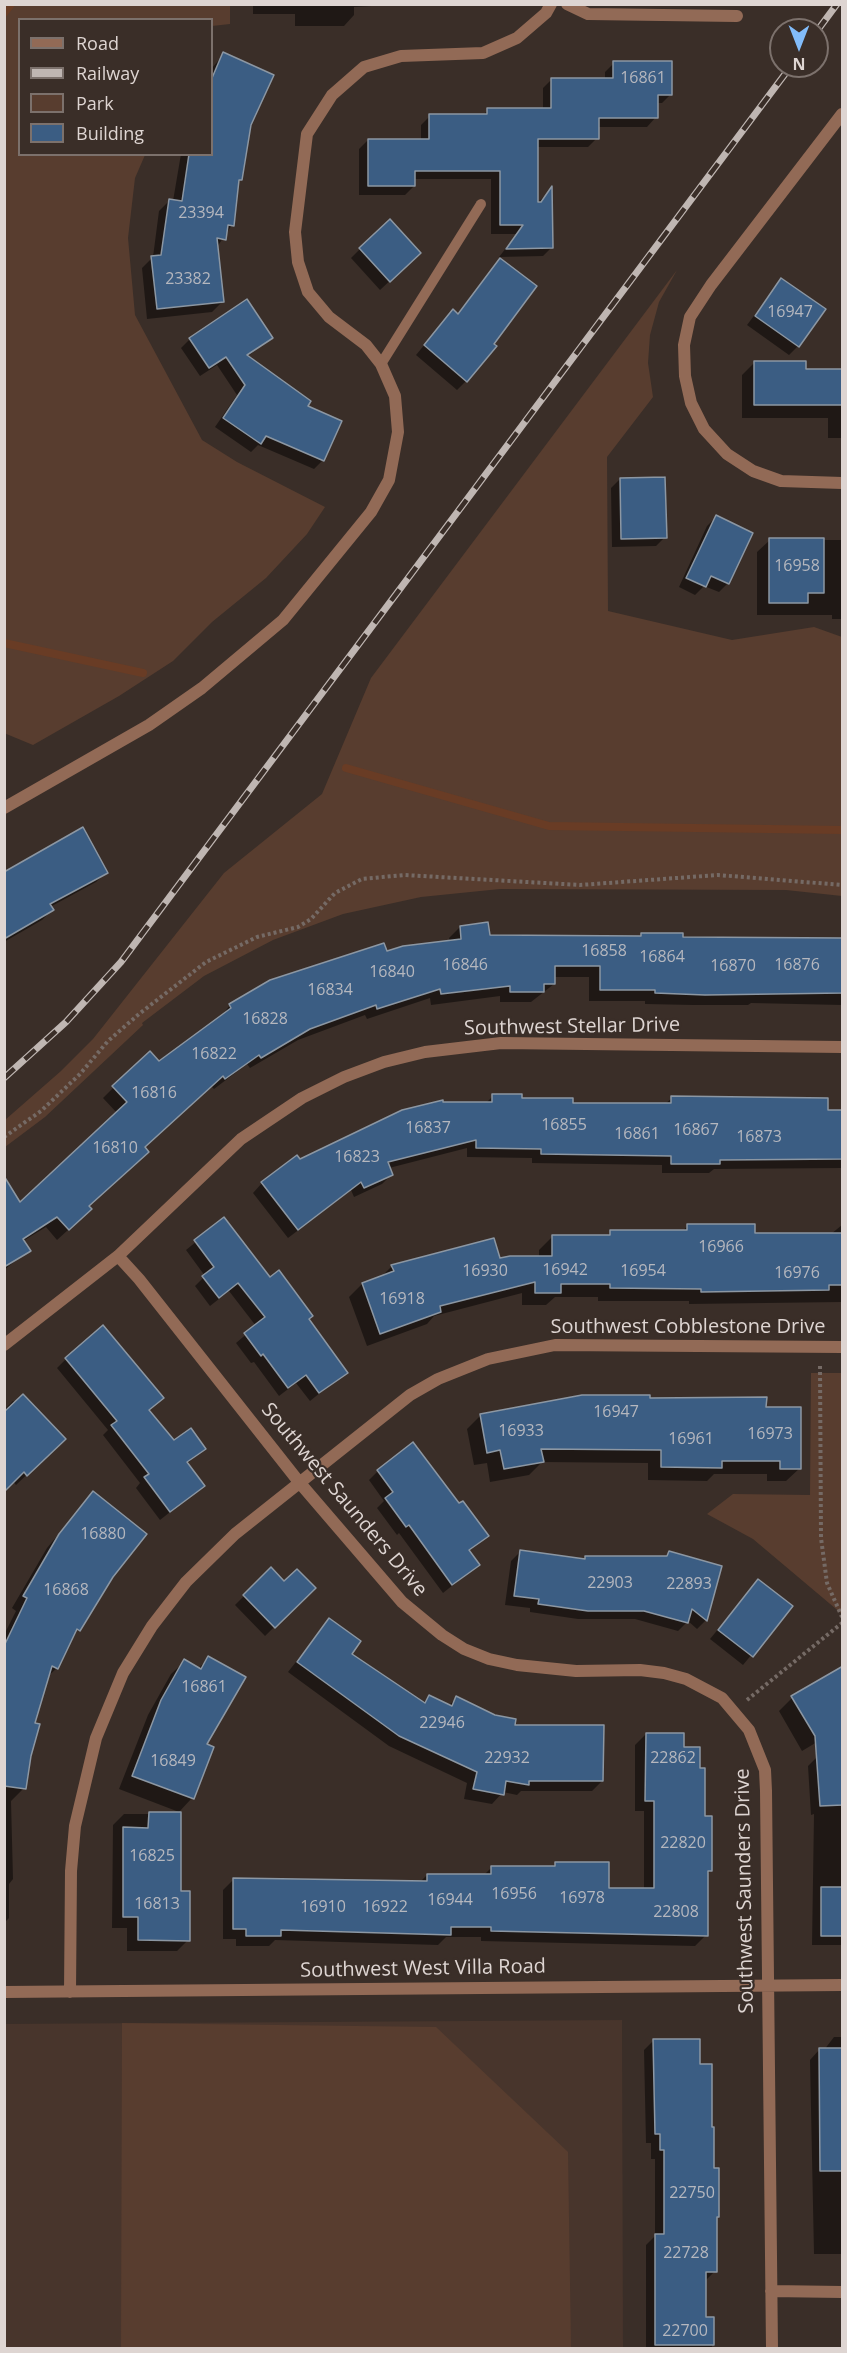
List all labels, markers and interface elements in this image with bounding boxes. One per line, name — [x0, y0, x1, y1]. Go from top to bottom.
legend — [18, 18, 213, 156]
north arrow — [769, 18, 829, 78]
text: Road — [76, 31, 119, 55]
text: N — [793, 53, 806, 75]
text: Railway — [76, 61, 139, 85]
house number: 16861 — [620, 68, 666, 88]
text: Park — [76, 91, 114, 115]
text: Building — [76, 121, 144, 145]
house number: 23394 — [178, 203, 224, 223]
house number: 23382 — [165, 269, 211, 289]
house number: 16947 — [767, 302, 813, 322]
house number: 16958 — [774, 556, 820, 576]
house number: 16858 — [581, 941, 627, 961]
house number: 16864 — [639, 947, 685, 967]
house number: 16846 — [442, 955, 488, 975]
house number: 16876 — [774, 955, 820, 975]
house number: 16870 — [710, 956, 756, 976]
house number: 16840 — [369, 962, 415, 982]
house number: 16834 — [307, 980, 353, 1000]
house number: 16828 — [242, 1009, 288, 1029]
street label: Southwest Stellar Drive — [464, 1013, 680, 1041]
house number: 16822 — [191, 1044, 237, 1064]
house number: 16816 — [131, 1083, 177, 1103]
house number: 16855 — [541, 1115, 587, 1135]
house number: 16837 — [405, 1118, 451, 1138]
house number: 16867 — [673, 1120, 719, 1140]
house number: 16861 — [614, 1124, 660, 1144]
house number: 16873 — [736, 1127, 782, 1147]
house number: 16810 — [92, 1138, 138, 1158]
house number: 16823 — [334, 1147, 380, 1167]
house number: 16966 — [698, 1237, 744, 1257]
house number: 16942 — [542, 1260, 588, 1280]
house number: 16930 — [462, 1261, 508, 1281]
house number: 16954 — [620, 1261, 666, 1281]
house number: 16976 — [774, 1263, 820, 1283]
house number: 16918 — [379, 1289, 425, 1309]
street label: Southwest Cobblestone Drive — [551, 1315, 825, 1339]
street label: Southwest Saunders Drive — [256, 1398, 432, 1602]
house number: 16947 — [593, 1402, 639, 1422]
house number: 16933 — [498, 1421, 544, 1441]
house number: 16973 — [747, 1424, 793, 1444]
house number: 16961 — [668, 1429, 714, 1449]
house number: 16880 — [80, 1524, 126, 1544]
house number: 22903 — [587, 1573, 633, 1593]
house number: 22893 — [666, 1574, 712, 1594]
house number: 16868 — [43, 1580, 89, 1600]
house number: 16861 — [181, 1677, 227, 1697]
house number: 22946 — [419, 1713, 465, 1733]
house number: 22932 — [484, 1748, 530, 1768]
house number: 22862 — [650, 1748, 696, 1768]
house number: 16849 — [150, 1751, 196, 1771]
street label: Southwest Saunders Drive — [731, 1768, 759, 2014]
house number: 22820 — [660, 1833, 706, 1853]
house number: 16825 — [129, 1846, 175, 1866]
house number: 16956 — [491, 1884, 537, 1904]
house number: 16978 — [559, 1888, 605, 1908]
house number: 16944 — [427, 1890, 473, 1910]
house number: 16813 — [134, 1894, 180, 1914]
house number: 16910 — [300, 1897, 346, 1917]
house number: 16922 — [362, 1897, 408, 1917]
house number: 22808 — [653, 1902, 699, 1922]
street label: Southwest West Villa Road — [300, 1955, 546, 1983]
house number: 22750 — [669, 2183, 715, 2203]
house number: 22728 — [663, 2243, 709, 2263]
house number: 22700 — [662, 2321, 708, 2341]

